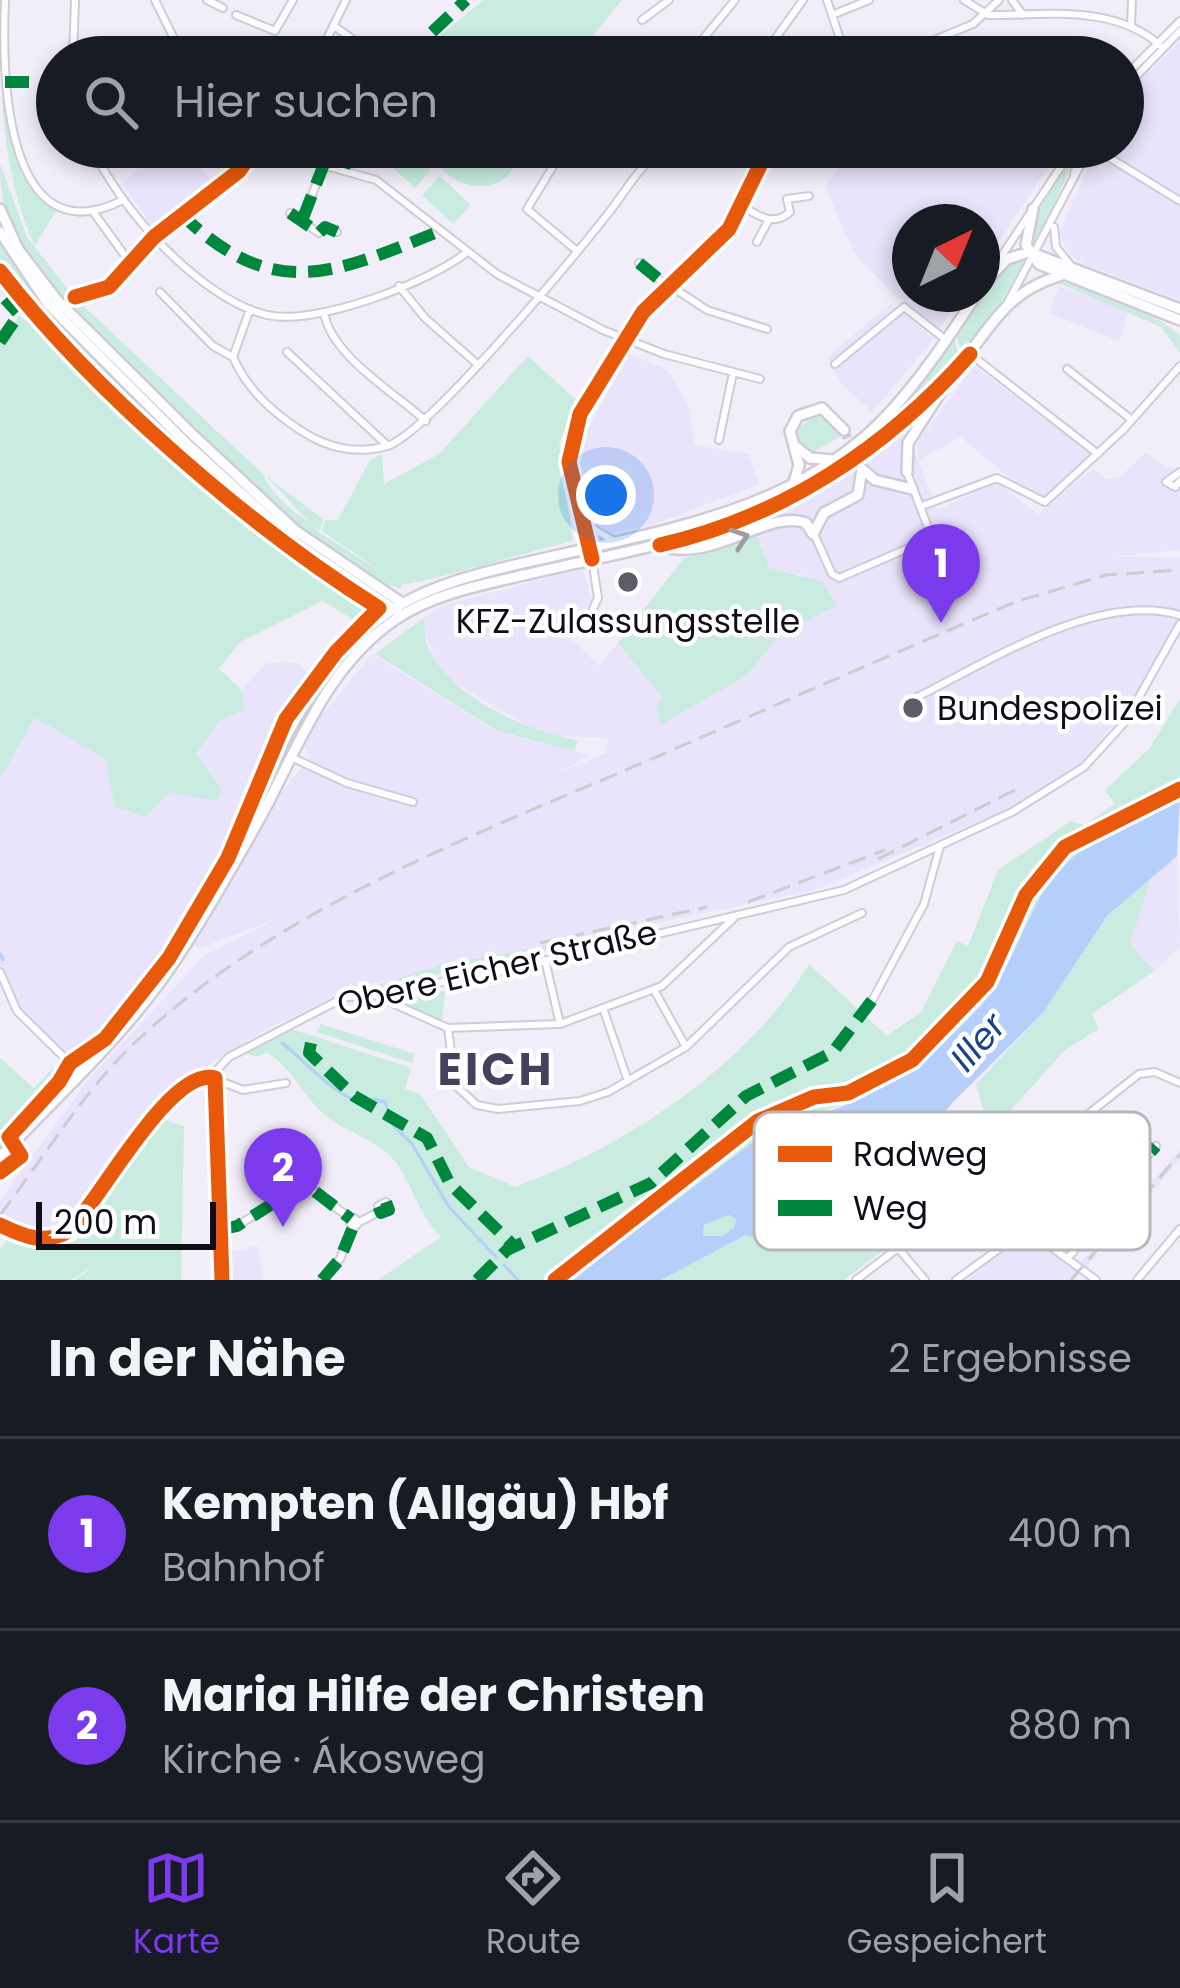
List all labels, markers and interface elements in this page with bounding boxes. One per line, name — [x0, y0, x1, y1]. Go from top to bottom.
search box — [36, 36, 1144, 168]
icon: search — [78, 69, 144, 135]
text: Hier suchen — [174, 70, 438, 133]
north arrow — [892, 204, 1000, 312]
your location — [576, 465, 636, 525]
pin: 1 — [902, 524, 980, 623]
one-way arrow — [728, 528, 749, 552]
marker: KFZ-Zulassungsstelle — [615, 569, 641, 595]
place label: KFZ-Zulassungsstelle — [456, 598, 800, 645]
place label: Bundespolizei — [937, 685, 1163, 732]
marker: Bundespolizei — [900, 695, 926, 721]
street label: Obere Eicher Straße — [332, 908, 662, 1028]
water label: Iller — [938, 1001, 1019, 1082]
district label: EICH — [438, 1038, 554, 1101]
legend — [754, 1112, 1150, 1250]
pin: 2 — [244, 1128, 322, 1227]
text: Radweg — [853, 1131, 988, 1178]
text: Weg — [853, 1185, 928, 1232]
scale bar — [36, 1196, 216, 1249]
text: 200 m — [54, 1199, 157, 1246]
text: In der Nähe — [48, 1322, 346, 1394]
text: 2 Ergebnisse — [888, 1331, 1132, 1386]
text: Kempten (Allgäu) Hbf — [162, 1472, 668, 1535]
text: 1 — [80, 1506, 94, 1561]
text: 400 m — [1008, 1506, 1132, 1561]
text: Bahnhof — [162, 1540, 325, 1595]
text: Maria Hilfe der Christen — [162, 1664, 705, 1727]
text: 2 — [76, 1698, 98, 1753]
text: 880 m — [1008, 1698, 1132, 1753]
text: Kirche · Ákosweg — [162, 1732, 486, 1787]
tab: Karte — [133, 1845, 220, 1967]
tab: Route — [486, 1845, 581, 1967]
tab: Gespeichert — [847, 1845, 1047, 1967]

